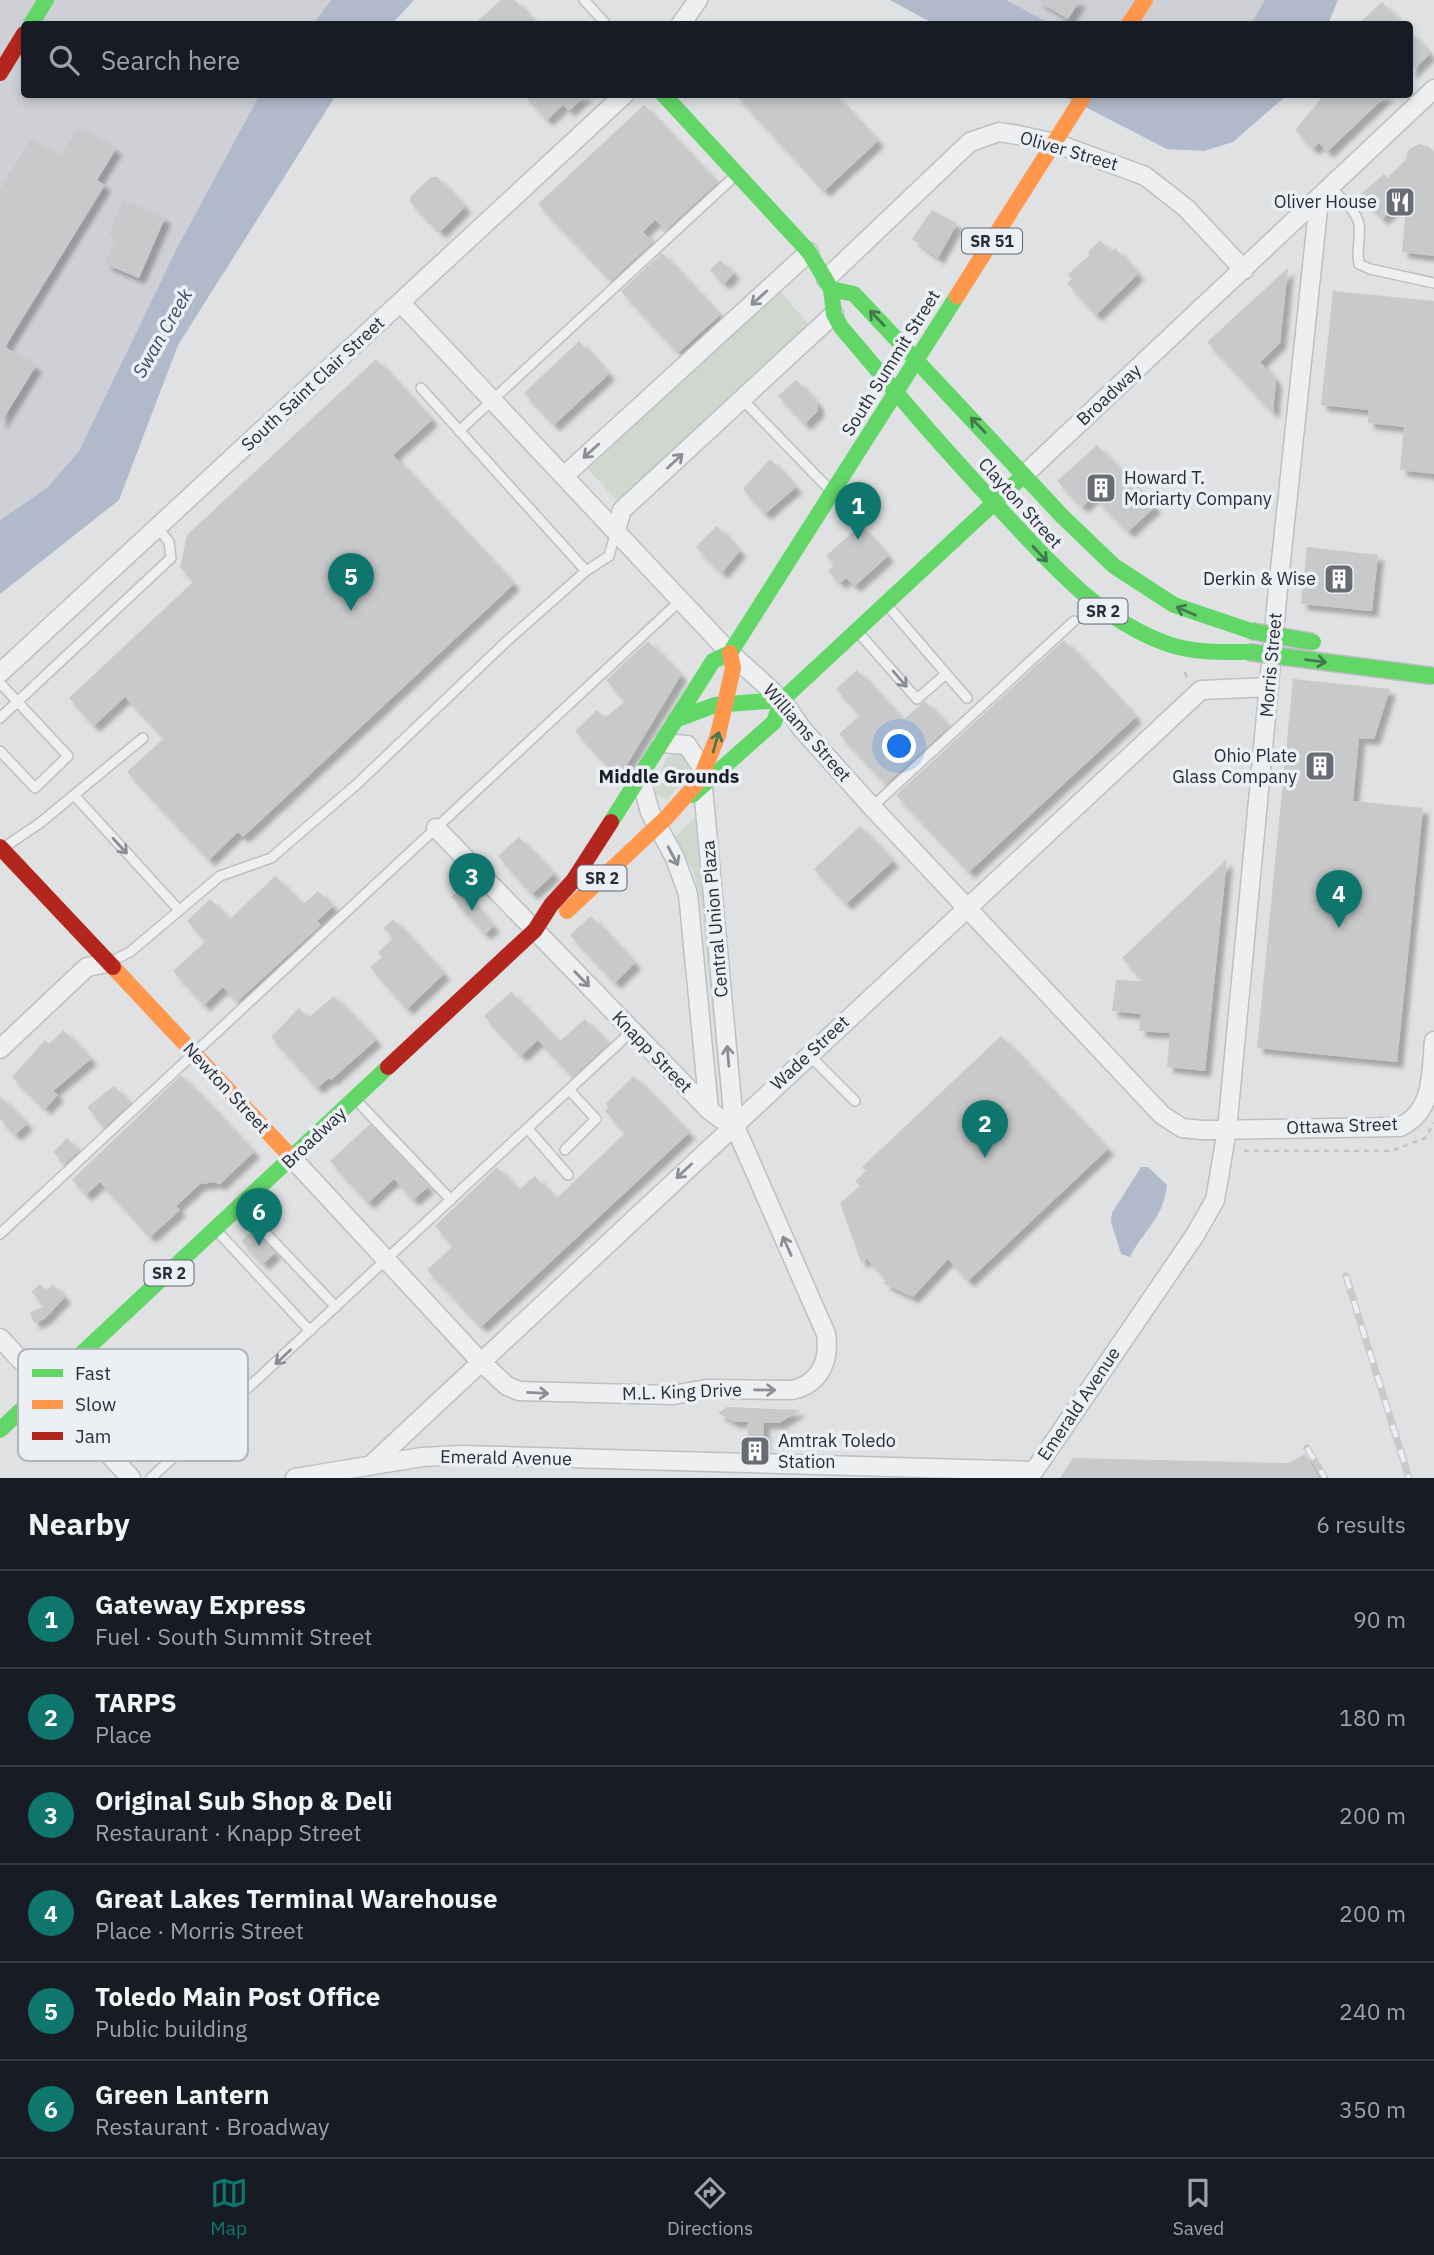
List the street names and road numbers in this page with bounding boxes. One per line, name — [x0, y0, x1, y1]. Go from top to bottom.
street label: Oliver Street — [1017, 126, 1121, 175]
road number: SR 51 — [962, 229, 1022, 254]
street label: South Summit Street — [836, 285, 945, 440]
street label: South Saint Clair Street — [236, 311, 389, 456]
street label: Broadway — [1071, 359, 1146, 431]
street label: Clayton Street — [973, 452, 1067, 553]
road number: SR 2 — [1078, 598, 1128, 624]
street label: Morris Street — [1254, 612, 1287, 718]
street label: Williams Street — [759, 679, 856, 786]
street label: Central Union Plaza — [696, 839, 733, 999]
road number: SR 2 — [578, 866, 626, 890]
street label: Knapp Street — [607, 1006, 697, 1098]
street label: Wade Street — [765, 1010, 854, 1095]
street label: Newton Street — [178, 1037, 275, 1138]
street label: Broadway — [276, 1102, 351, 1174]
street label: Ottawa Street — [1286, 1112, 1398, 1139]
road number: SR 2 — [144, 1260, 194, 1286]
street label: Emerald Avenue — [1032, 1343, 1125, 1465]
street label: M.L. King Drive — [622, 1378, 742, 1405]
street label: Emerald Avenue — [440, 1445, 572, 1470]

